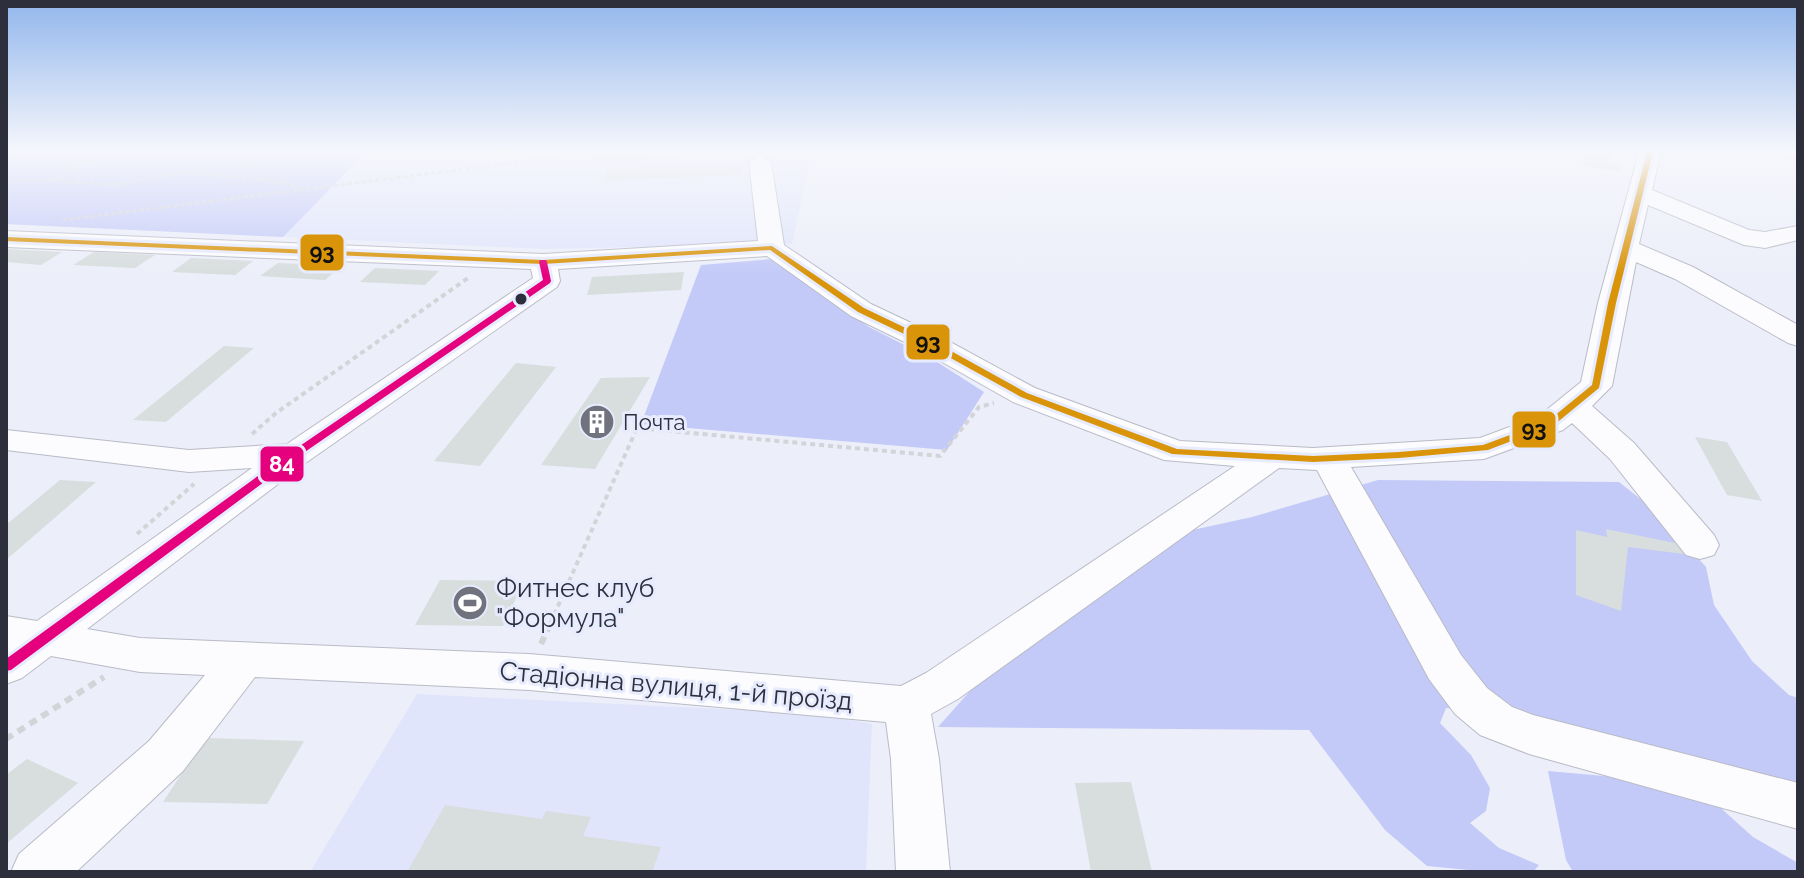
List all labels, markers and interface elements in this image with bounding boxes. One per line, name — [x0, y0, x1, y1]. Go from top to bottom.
line badge: 93 — [299, 233, 345, 272]
text: 93 — [309, 239, 335, 265]
unlabelled marker — [513, 291, 529, 307]
line badge: 93 — [905, 323, 951, 361]
text: 93 — [915, 329, 941, 355]
building icon: Почта — [578, 403, 616, 441]
place label: Почта — [623, 409, 686, 435]
line badge: 93 — [1511, 410, 1557, 449]
text: 93 — [1521, 416, 1547, 442]
line badge: 84 — [259, 445, 305, 483]
text: 84 — [269, 451, 295, 477]
place label: Фитнес клуб "Формула" — [496, 573, 654, 633]
sports icon: Фитнес клуб "Формула" — [451, 584, 489, 622]
street label: Стадіонна вулиця, 1-й проїзд — [498, 656, 854, 716]

